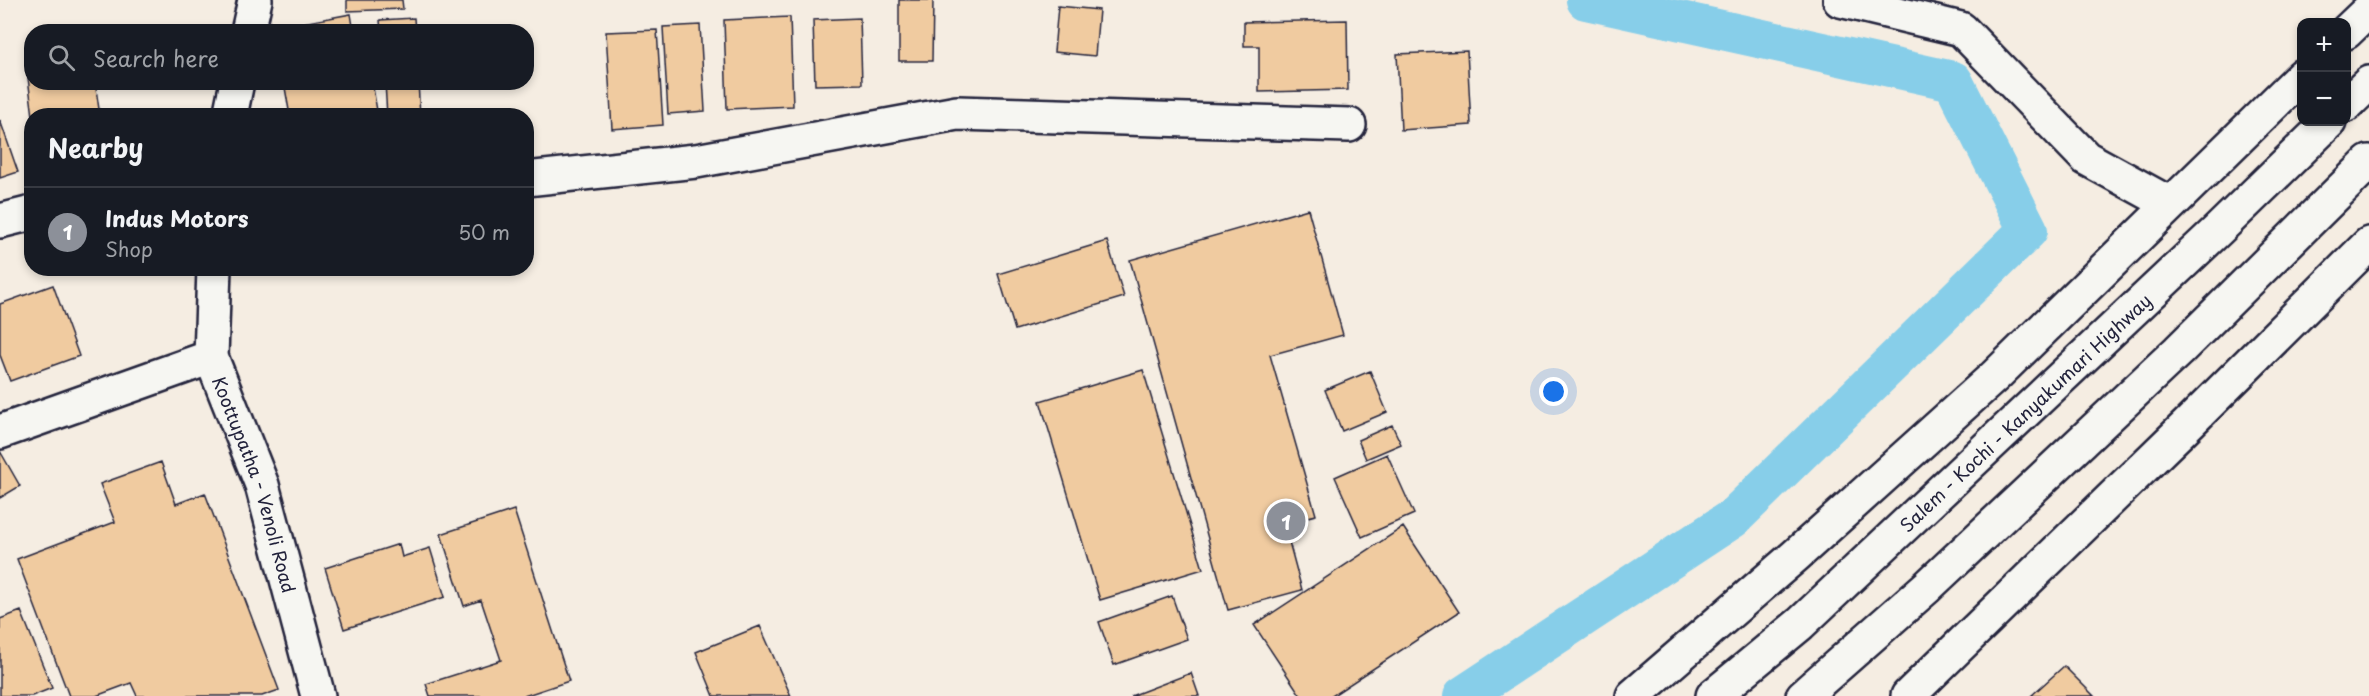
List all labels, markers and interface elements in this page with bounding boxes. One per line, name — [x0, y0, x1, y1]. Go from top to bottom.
map controls — [2297, 18, 2351, 126]
button: + — [2297, 18, 2351, 72]
search box — [24, 24, 534, 90]
icon: search — [45, 41, 78, 74]
text: Search here — [93, 41, 219, 74]
button: − — [2297, 72, 2351, 126]
text: Nearby — [48, 128, 143, 167]
text: Indus Motors — [105, 201, 249, 234]
text: 1 — [63, 217, 72, 247]
text: 50 m — [458, 217, 510, 247]
text: Shop — [105, 234, 153, 264]
street label: Salem - Kochi - Kanyakumari Highway — [1893, 287, 2157, 537]
street label: Koottupatha - Venoli Road — [206, 372, 303, 595]
your location — [1539, 377, 1568, 406]
pin: 1 — [1266, 498, 1306, 544]

